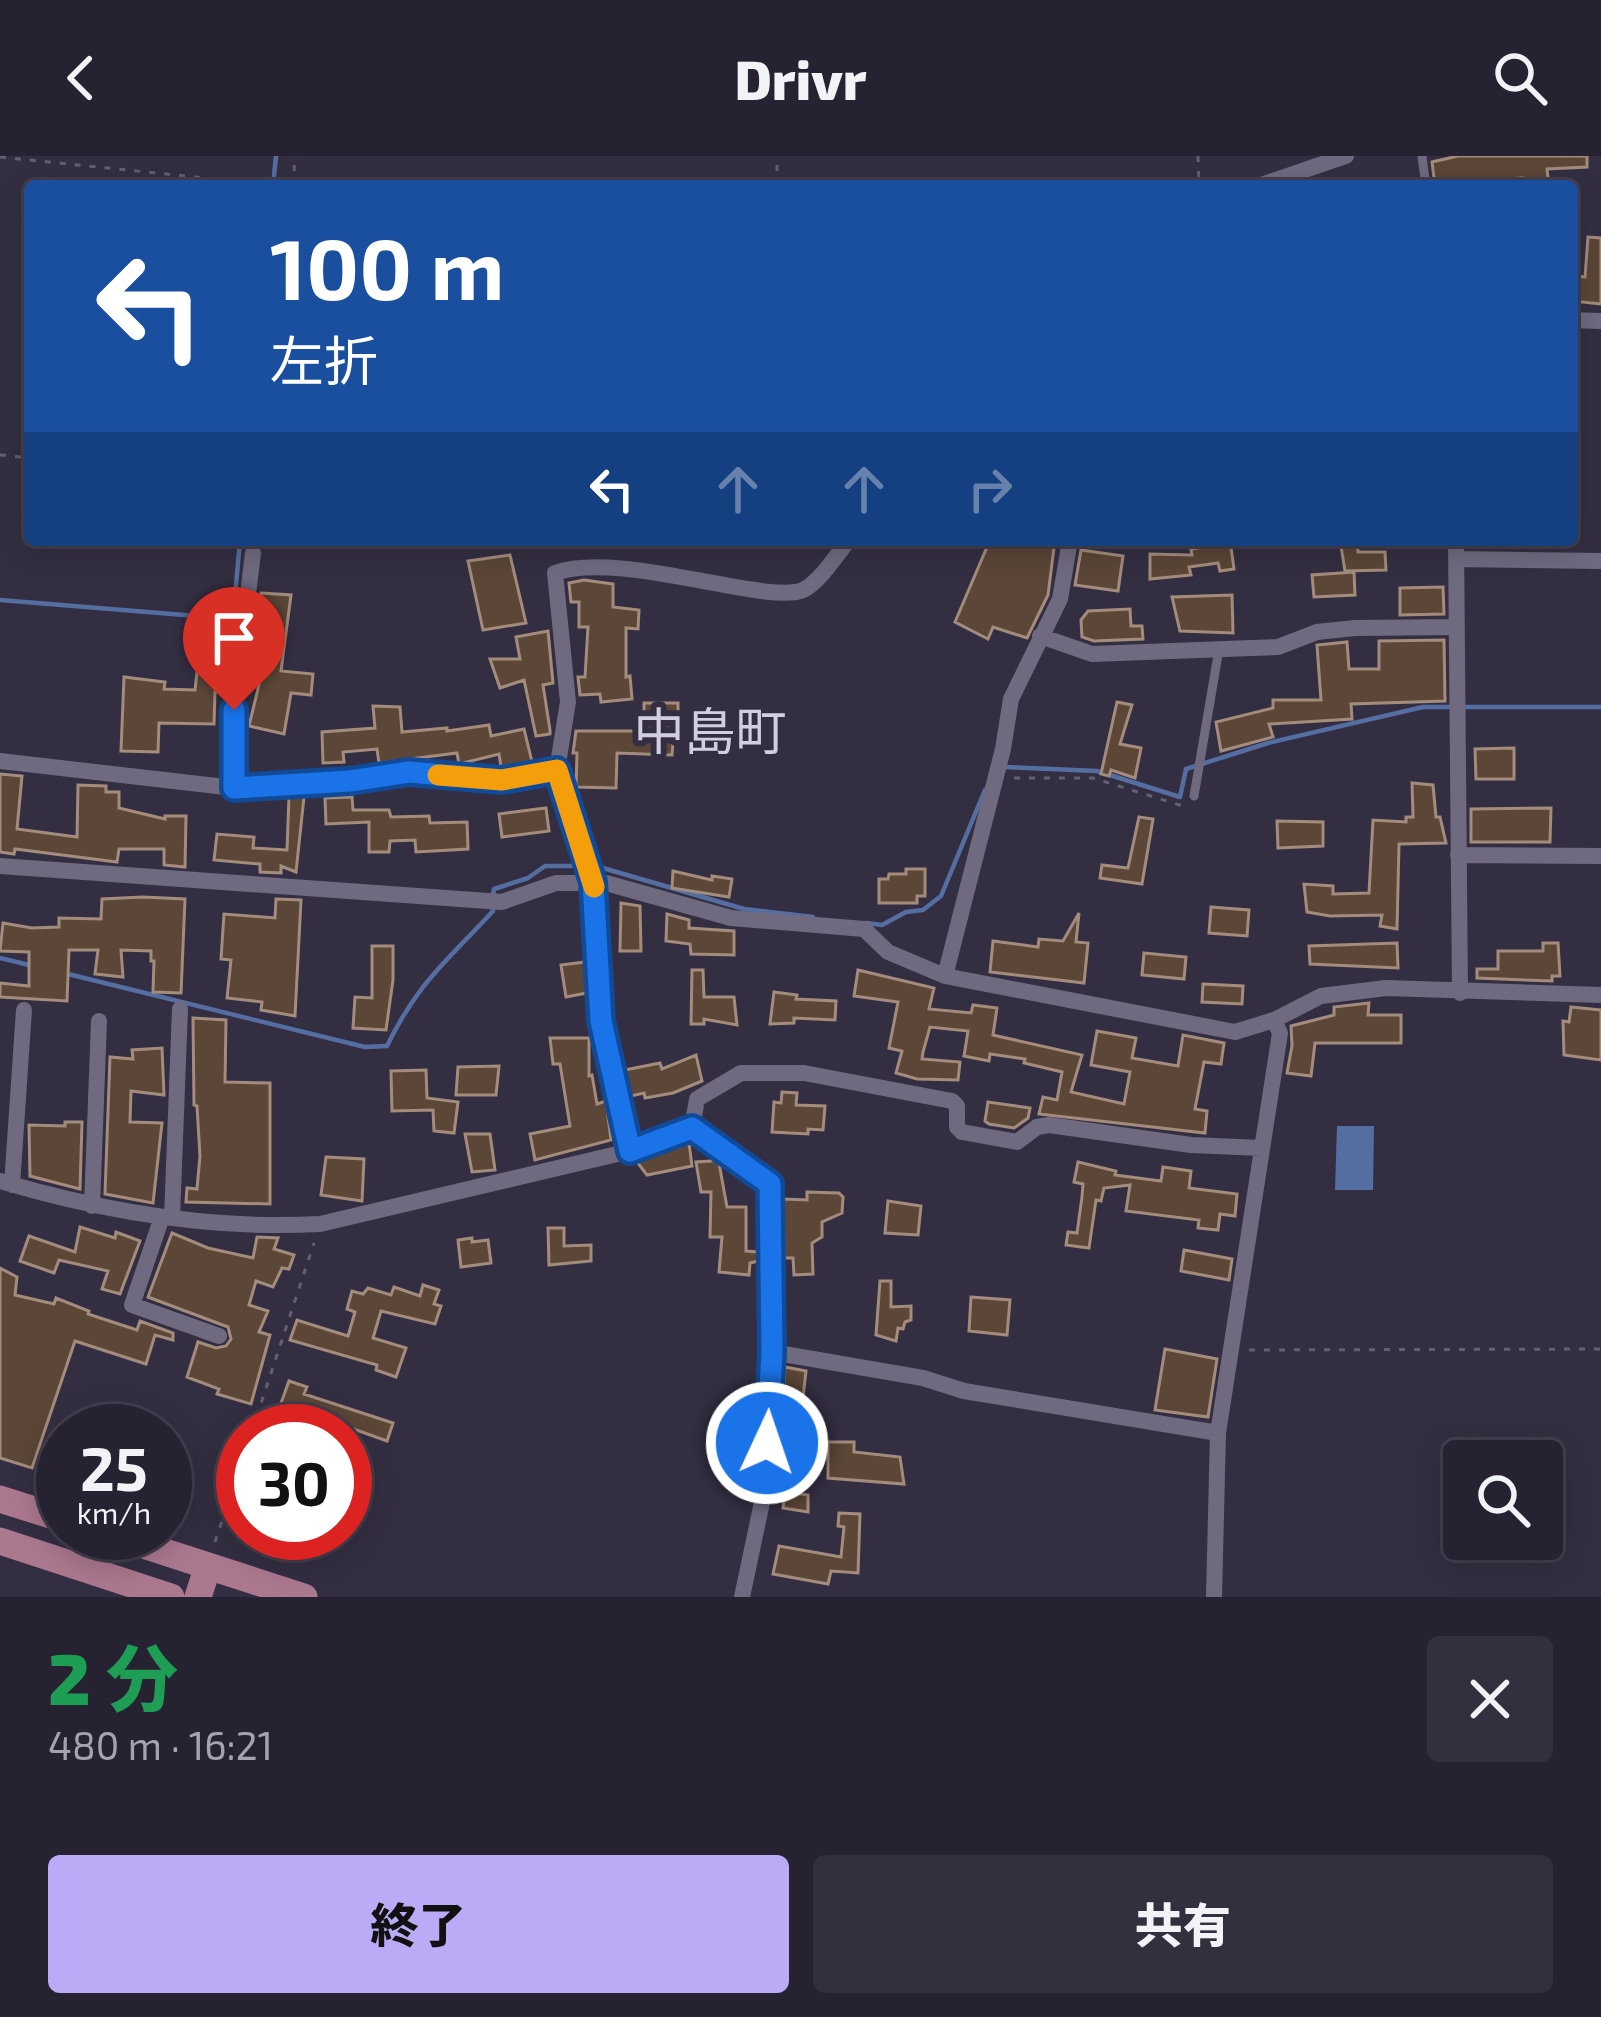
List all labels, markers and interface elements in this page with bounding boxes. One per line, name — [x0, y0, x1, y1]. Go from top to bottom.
icon: back — [48, 45, 114, 111]
icon: search — [1487, 45, 1553, 111]
text: Drivr — [734, 46, 867, 111]
text: 100 m — [270, 216, 504, 317]
icon: left — [72, 228, 228, 384]
text: 左折 — [270, 327, 378, 392]
icon: left — [579, 456, 645, 522]
icon: ahead — [705, 456, 771, 522]
icon: ahead — [831, 456, 897, 522]
icon: right — [957, 456, 1023, 522]
pin — [183, 587, 285, 710]
icon: arrive — [201, 605, 267, 671]
district label: 中島町 — [633, 699, 787, 760]
position arrow — [704, 1380, 830, 1506]
speed limit sign: 30 — [216, 1404, 372, 1560]
text: 25 — [80, 1431, 148, 1503]
map controls — [1443, 1440, 1563, 1560]
button: search — [1443, 1440, 1563, 1560]
text: km/h — [77, 1494, 151, 1530]
text: 2 分 — [48, 1633, 178, 1719]
button: close — [1427, 1636, 1553, 1762]
text: 480 m · 16:21 — [48, 1721, 273, 1768]
button: 終了 — [48, 1855, 789, 1993]
button: 共有 — [813, 1855, 1553, 1993]

